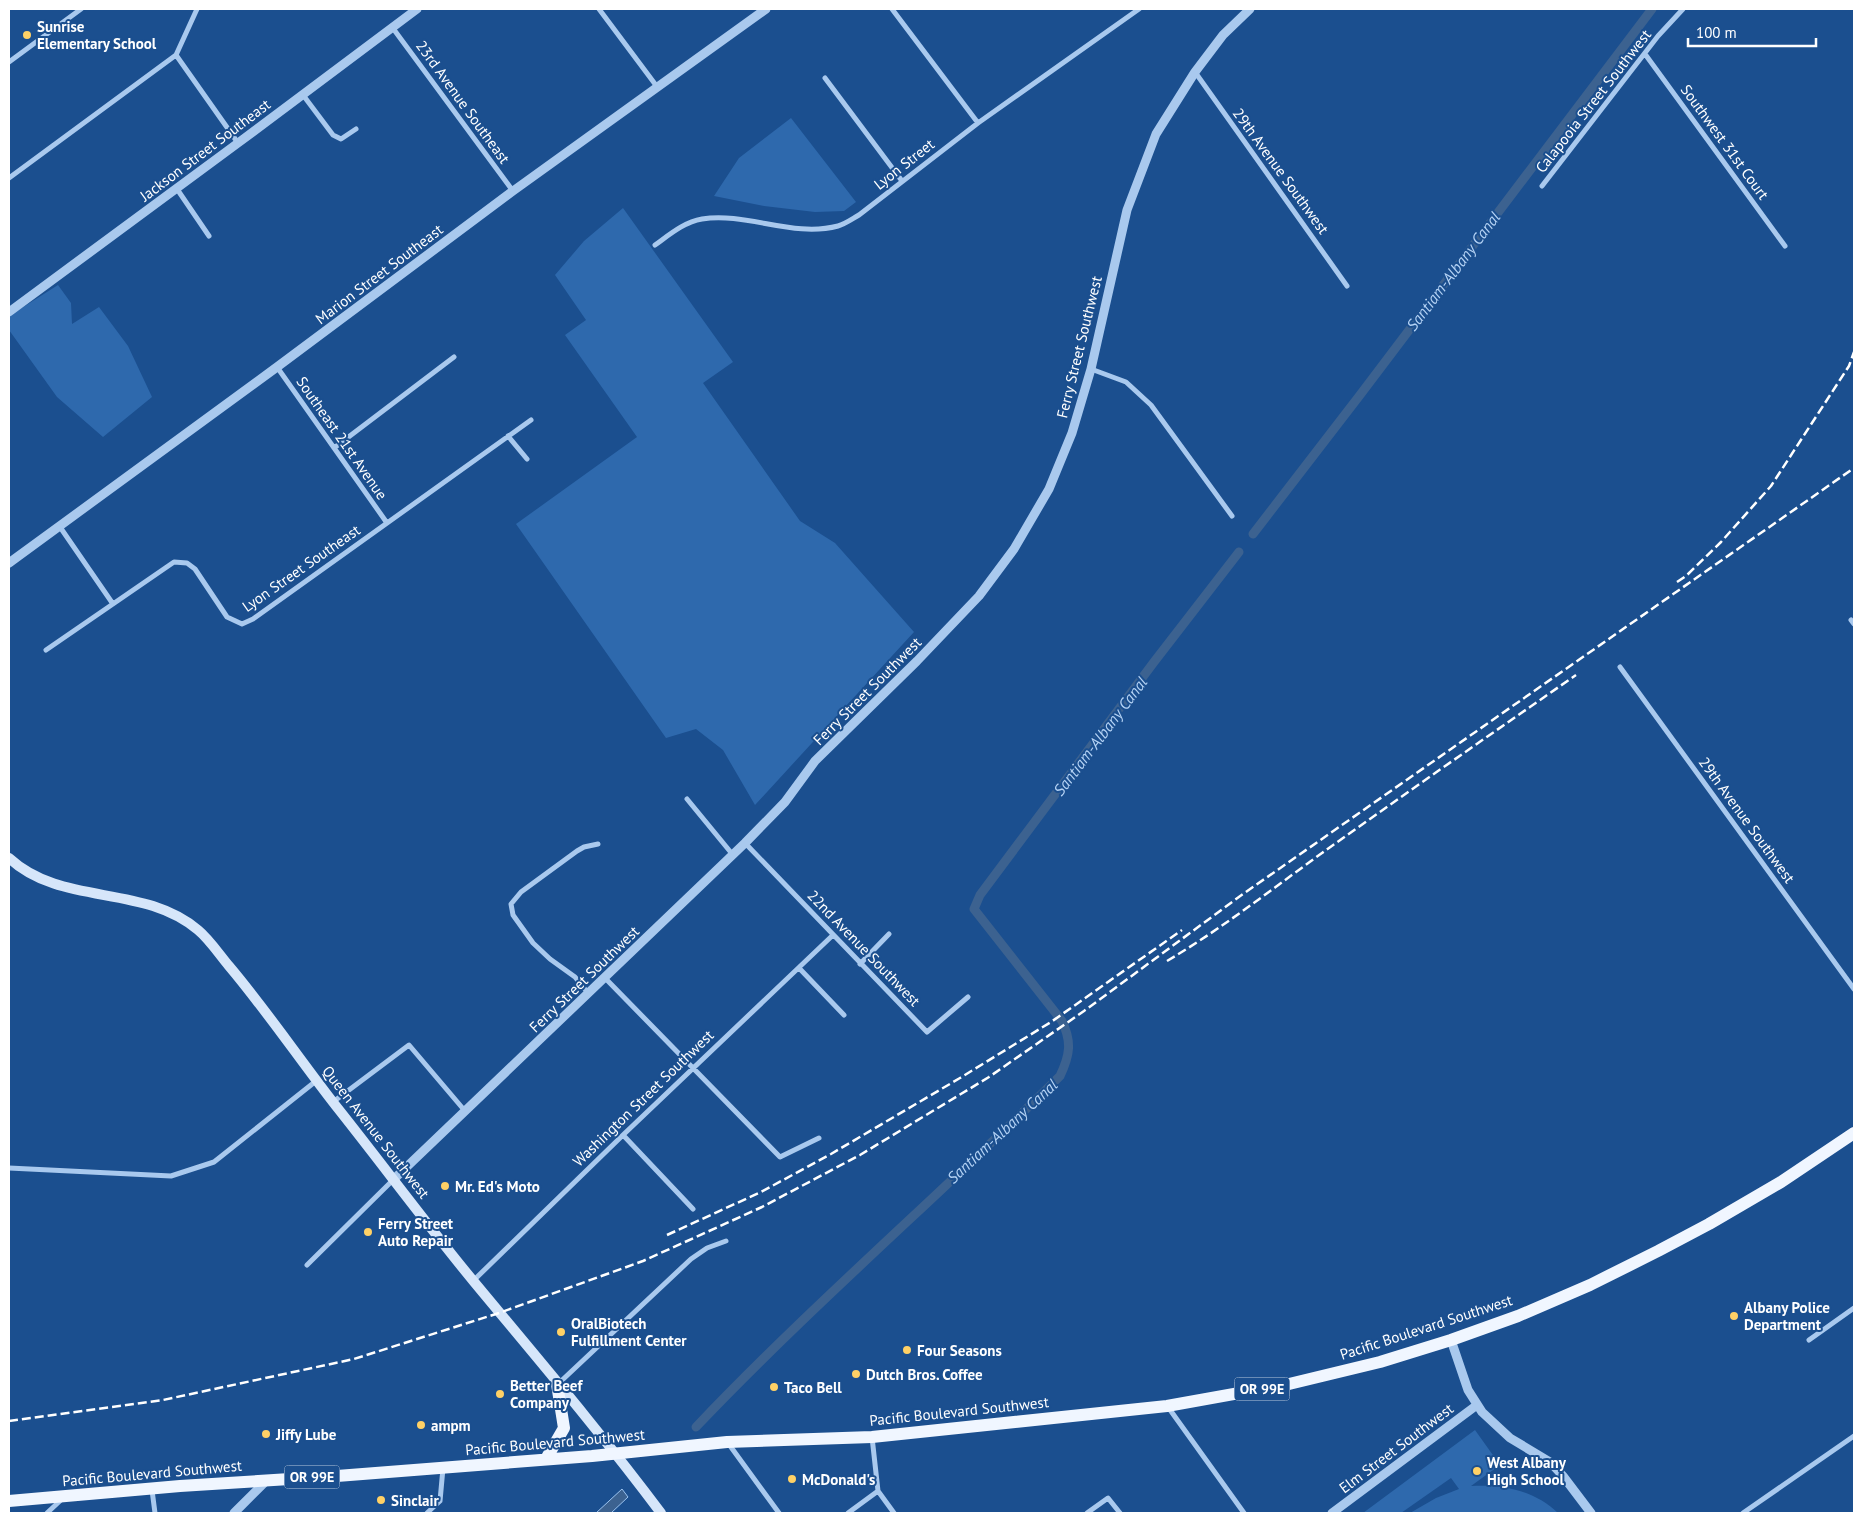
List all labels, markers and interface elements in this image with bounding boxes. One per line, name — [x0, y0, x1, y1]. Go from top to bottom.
scale bar — [1688, 15, 1816, 47]
place label: Sunrise Elementary School — [37, 17, 157, 53]
text: 100 m — [1696, 23, 1737, 42]
street label: Calapooia Street Southwest — [1531, 25, 1655, 177]
marker: Sunrise Elementary School — [21, 29, 33, 41]
street label: 23rd Avenue Southeast — [412, 37, 514, 167]
street label: Southwest 31st Court — [1677, 81, 1773, 203]
street label: Jackson Street Southeast — [135, 95, 274, 206]
street label: 29th Avenue Southwest — [1229, 104, 1333, 238]
street label: Lyon Street — [870, 134, 938, 194]
water label: Santiam-Albany Canal — [1402, 207, 1505, 334]
street label: Marion Street Southeast — [311, 220, 447, 328]
street label: Ferry Street Southwest — [1052, 274, 1106, 420]
street label: Southeast 21st Avenue — [292, 373, 392, 503]
street label: Lyon Street Southeast — [238, 520, 364, 616]
street label: Ferry Street Southwest — [809, 633, 925, 749]
water label: Santiam-Albany Canal — [1049, 672, 1152, 799]
street label: 29th Avenue Southwest — [1695, 753, 1799, 887]
street label: 22nd Avenue Southwest — [804, 886, 924, 1010]
street label: Ferry Street Southwest — [525, 922, 643, 1036]
street label: Washington Street Southwest — [568, 1026, 718, 1170]
street label: Queen Avenue Southwest — [318, 1062, 434, 1202]
water label: Santiam-Albany Canal — [943, 1074, 1062, 1187]
place label: Mr. Ed's Moto — [455, 1177, 540, 1196]
marker: Mr. Ed's Moto — [439, 1180, 451, 1192]
place label: Ferry Street Auto Repair — [378, 1214, 454, 1250]
marker: Ferry Street Auto Repair — [362, 1226, 374, 1238]
street label: Pacific Boulevard Southwest — [1337, 1290, 1515, 1364]
place label: Albany Police Department — [1744, 1298, 1830, 1334]
marker: Albany Police Department — [1728, 1310, 1740, 1322]
place label: OralBiotech Fulfillment Center — [571, 1314, 687, 1350]
marker: OralBiotech Fulfillment Center — [555, 1326, 567, 1338]
place label: Four Seasons — [917, 1341, 1002, 1360]
marker: Four Seasons — [901, 1344, 913, 1356]
place label: Dutch Bros. Coffee — [866, 1365, 983, 1384]
marker: Dutch Bros. Coffee — [850, 1368, 862, 1380]
place label: Better Beef Company — [510, 1376, 583, 1412]
place label: Taco Bell — [784, 1378, 842, 1397]
road number: OR 99E — [1234, 1378, 1290, 1400]
marker: Taco Bell — [768, 1381, 780, 1393]
marker: Better Beef Company — [494, 1388, 506, 1400]
street label: Pacific Boulevard Southwest — [868, 1392, 1050, 1430]
street label: Elm Street Southwest — [1335, 1399, 1457, 1497]
place label: ampm — [431, 1416, 471, 1435]
marker: ampm — [415, 1419, 427, 1431]
place label: Jiffy Lube — [275, 1425, 337, 1444]
street label: Pacific Boulevard Southwest — [464, 1425, 646, 1459]
marker: Jiffy Lube — [260, 1428, 272, 1440]
place label: West Albany High School — [1487, 1453, 1567, 1489]
street label: Pacific Boulevard Southwest — [61, 1456, 243, 1490]
road number: OR 99E — [284, 1465, 340, 1488]
marker: West Albany High School — [1471, 1465, 1483, 1477]
place label: McDonald's — [802, 1470, 875, 1489]
marker: McDonald's — [786, 1473, 798, 1485]
place label: Sinclair — [391, 1491, 440, 1510]
marker: Sinclair — [375, 1494, 387, 1506]

